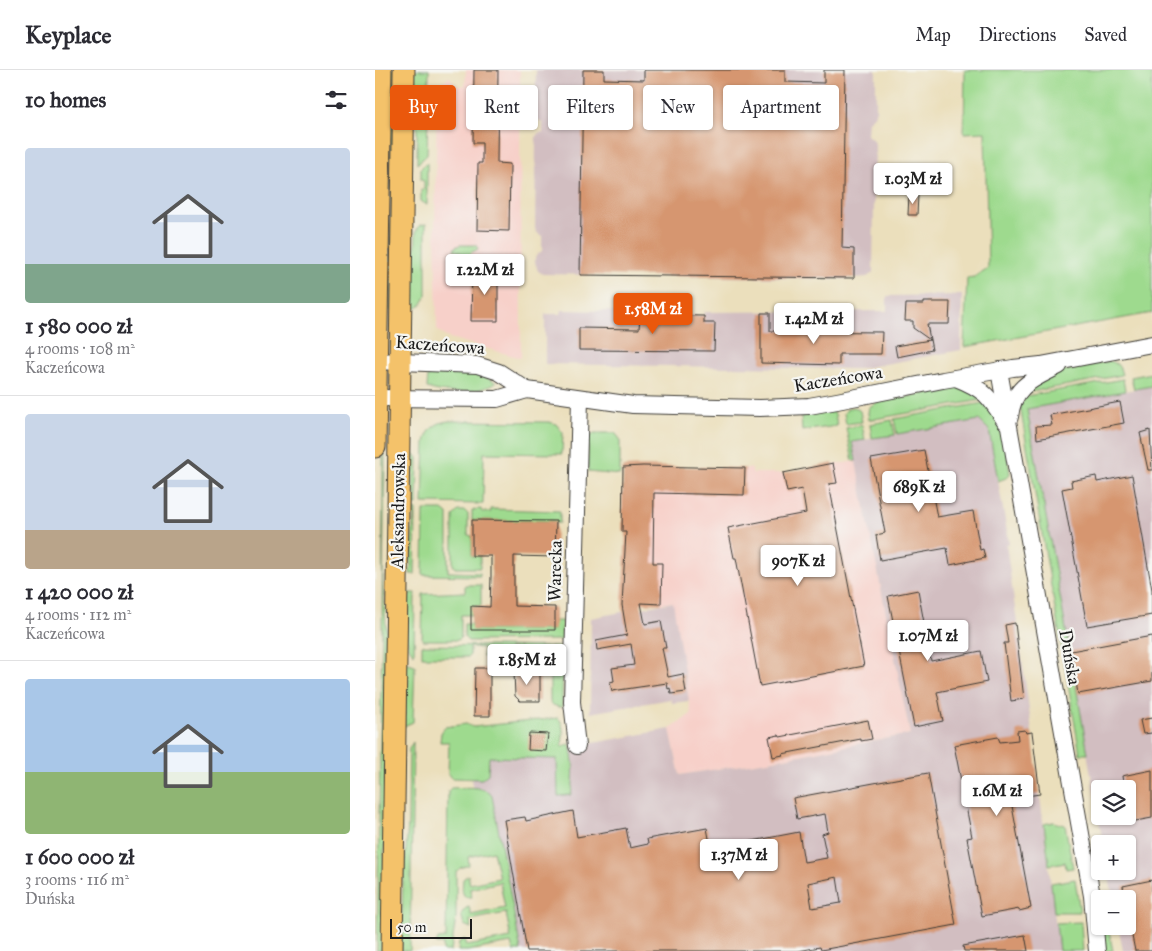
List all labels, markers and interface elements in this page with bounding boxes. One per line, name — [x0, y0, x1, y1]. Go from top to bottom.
text: Keyplace — [25, 20, 112, 50]
text: Map — [915, 24, 951, 46]
text: Directions — [979, 24, 1056, 46]
text: Saved — [1084, 24, 1127, 46]
chip: Buy — [390, 85, 456, 130]
chip: Rent — [466, 85, 538, 130]
chip: Filters — [548, 85, 633, 130]
chip: New — [643, 85, 713, 130]
chip: Apartment — [723, 85, 839, 130]
icon: filters — [322, 86, 350, 114]
text: 10 homes — [25, 87, 106, 113]
pin: 1.03M zł — [861, 162, 965, 205]
text: 1.03M zł — [884, 169, 942, 188]
icon: home — [143, 181, 233, 271]
pin: 1.22M zł — [433, 254, 537, 296]
text: 1.22M zł — [456, 260, 514, 279]
pin: 1.58M zł — [601, 292, 705, 335]
text: 1.58M zł — [624, 299, 682, 318]
pin: 1.42M zł — [762, 302, 866, 345]
text: 1.42M zł — [785, 309, 843, 328]
text: 1 580 000 zł — [25, 313, 132, 339]
street label: Kaczeńcowa — [395, 331, 486, 359]
text: 4 rooms · 108 m² — [25, 339, 135, 358]
text: Kaczeńcowa — [25, 358, 105, 377]
street label: Kaczeńcowa — [792, 361, 884, 397]
icon: home — [143, 446, 233, 536]
street label: Aleksandrowska — [386, 453, 410, 570]
pin: 689K zł — [873, 470, 965, 513]
text: 689K zł — [893, 477, 945, 496]
street label: Warecka — [543, 540, 567, 602]
pin: 907K zł — [752, 544, 844, 587]
text: 907K zł — [772, 551, 824, 570]
text: 1 420 000 zł — [25, 579, 133, 605]
text: 4 rooms · 112 m² — [25, 605, 131, 624]
pin: 1.07M zł — [876, 620, 980, 662]
text: Kaczeńcowa — [25, 624, 105, 643]
text: 1.07M zł — [898, 626, 958, 645]
street label: Duńska — [1054, 628, 1086, 687]
pin: 1.85M zł — [475, 644, 579, 686]
text: 1.85M zł — [498, 650, 556, 669]
icon: home — [143, 711, 233, 801]
pin: 1.6M zł — [951, 774, 1043, 817]
map controls — [1091, 780, 1136, 935]
button: layers — [1091, 780, 1136, 825]
text: 1.6M zł — [972, 781, 1022, 800]
button: + — [1091, 835, 1136, 880]
pin: 1.37M zł — [687, 838, 791, 881]
text: 1 600 000 zł — [25, 844, 134, 870]
text: 1.37M zł — [711, 845, 767, 864]
text: 3 rooms · 116 m² — [25, 870, 129, 889]
text: Duńska — [25, 889, 75, 908]
button: − — [1091, 890, 1136, 935]
scale bar — [390, 916, 473, 939]
text: 50 m — [397, 919, 426, 936]

